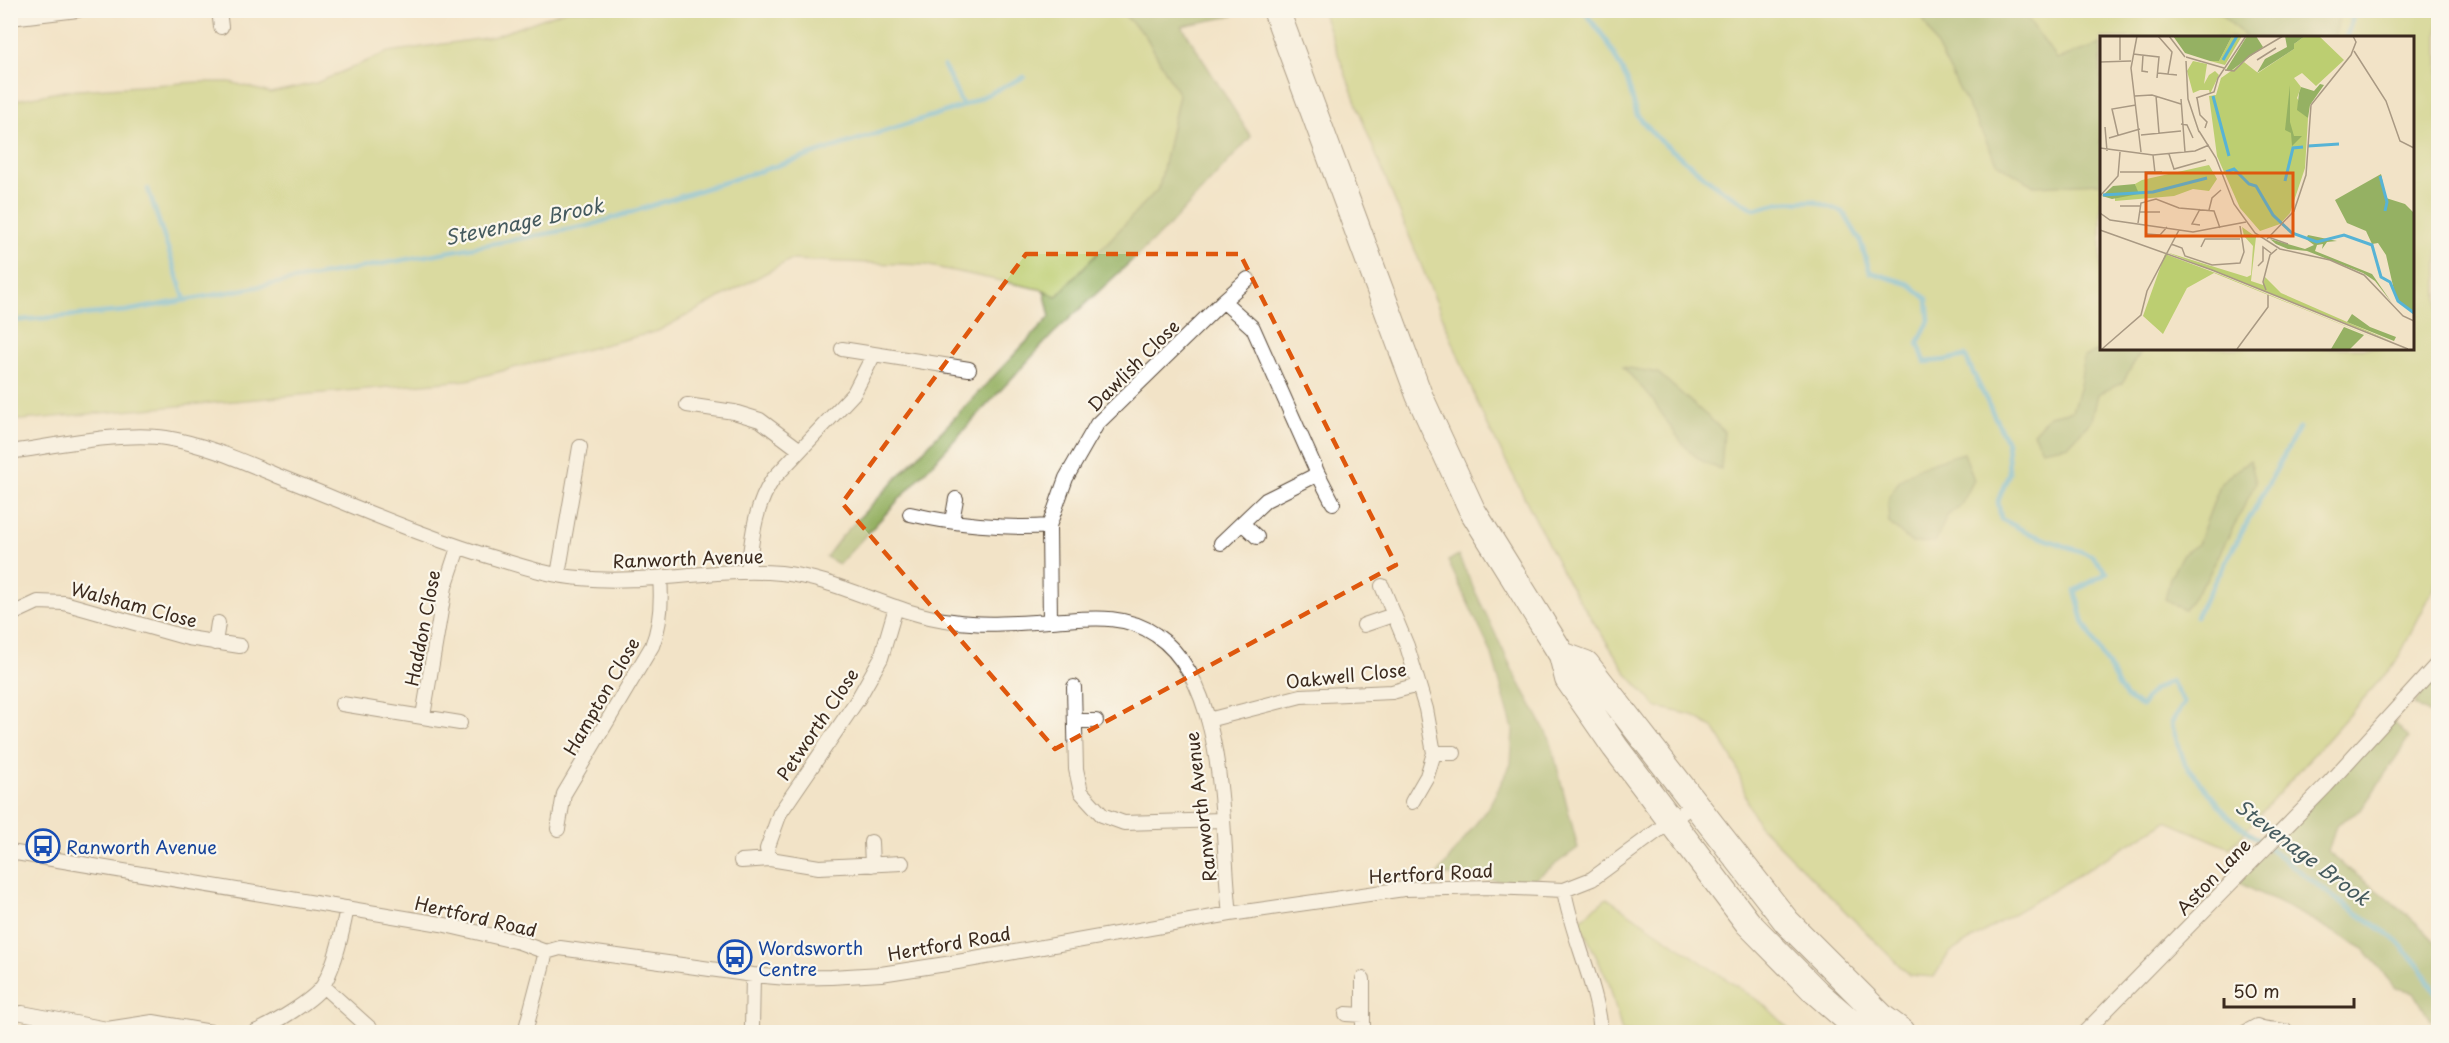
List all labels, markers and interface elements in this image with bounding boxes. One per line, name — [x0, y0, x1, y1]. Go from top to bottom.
inset map — [2100, 36, 2413, 350]
water label: Stevenage Brook — [442, 189, 608, 252]
street label: Dawlish Close — [1081, 313, 1185, 417]
street label: Ranworth Avenue — [612, 542, 764, 574]
street label: Haddon Close — [397, 568, 447, 688]
street label: Walsham Close — [68, 574, 200, 634]
street label: Hampton Close — [556, 632, 646, 760]
street label: Oakwell Close — [1284, 655, 1408, 695]
street label: Petworth Close — [769, 662, 865, 786]
street label: Ranworth Avenue — [1177, 730, 1223, 884]
water label: Stevenage Brook — [2229, 791, 2378, 913]
bus stop icon: Ranworth Avenue — [25, 828, 61, 864]
street label: Aston Lane — [2169, 831, 2257, 921]
place label: Ranworth Avenue — [66, 833, 217, 860]
street label: Hertford Road — [1368, 856, 1494, 890]
street label: Hertford Road — [412, 889, 540, 943]
street label: Hertford Road — [885, 919, 1013, 967]
place label: Wordsworth Centre — [758, 934, 863, 982]
bus stop icon: Wordsworth Centre — [717, 939, 753, 975]
scale bar — [2224, 971, 2354, 1009]
text: 50 m — [2233, 977, 2280, 1004]

